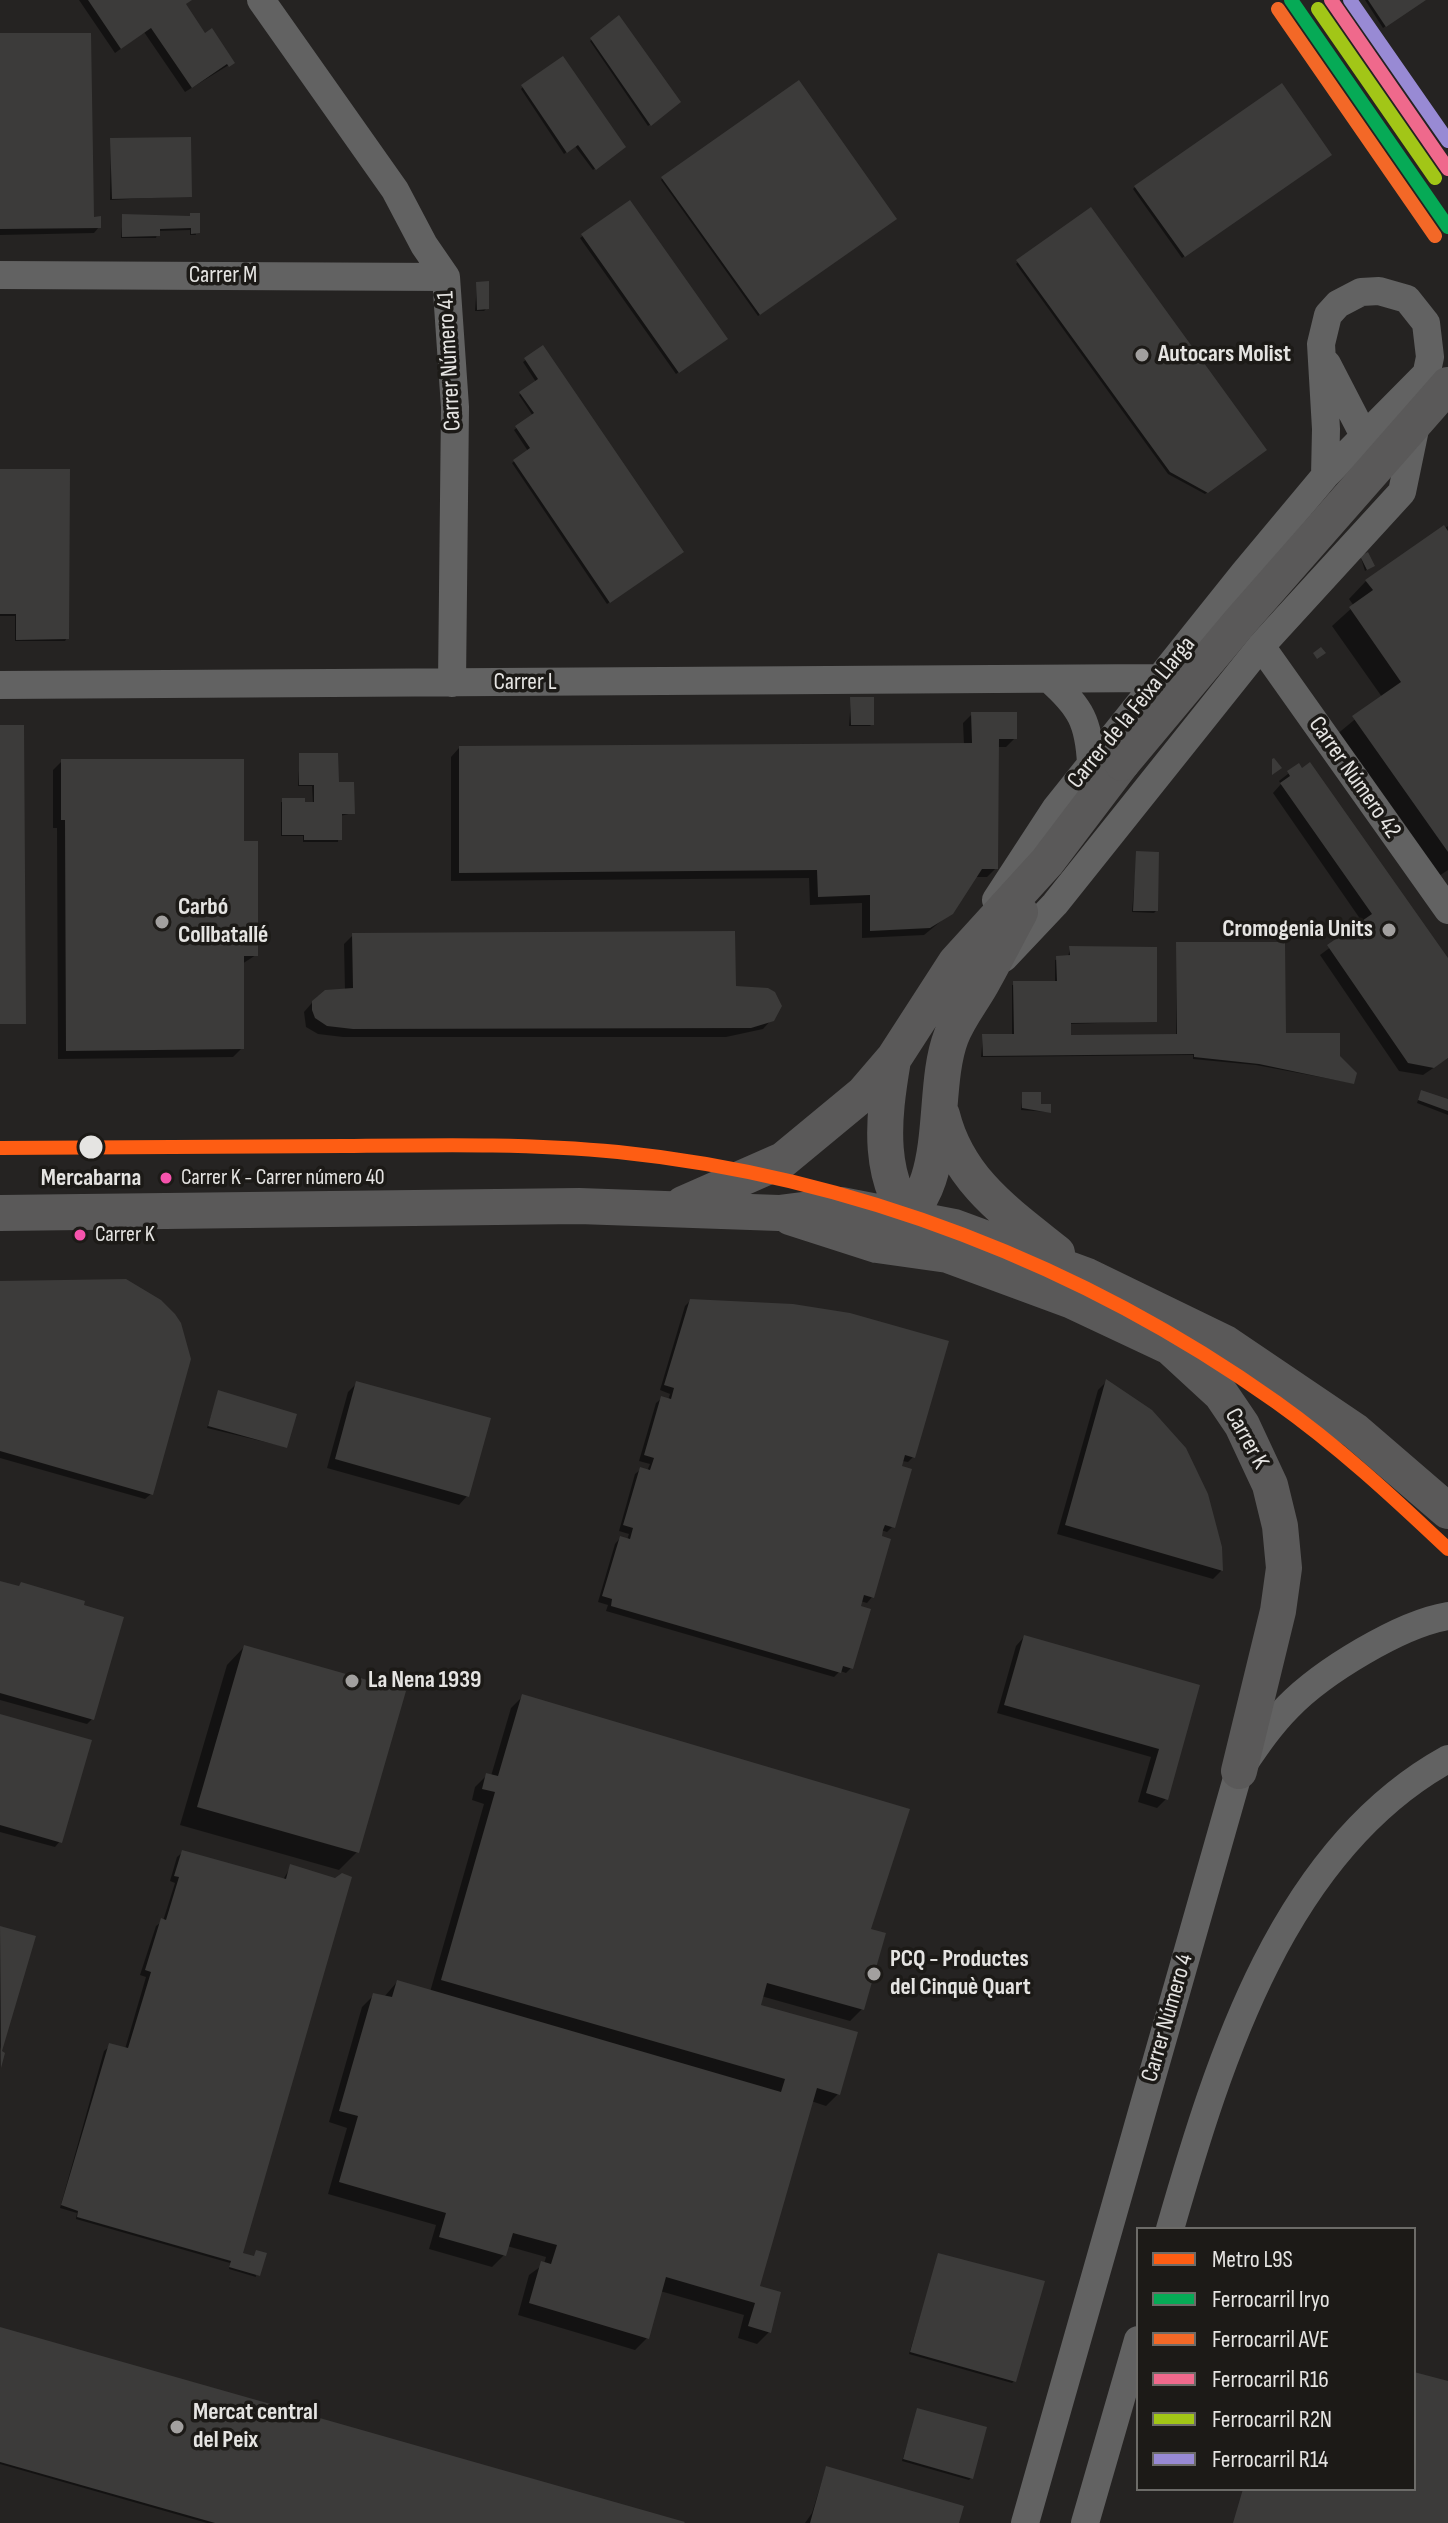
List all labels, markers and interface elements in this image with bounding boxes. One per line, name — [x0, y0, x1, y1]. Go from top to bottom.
street label: Carrer M — [189, 262, 257, 290]
street label: Carrer Número 41 — [432, 290, 468, 432]
place label: Autocars Molist — [1158, 341, 1291, 369]
marker: Autocars Molist — [1133, 346, 1151, 364]
street label: Carrer de la Feixa Llarga — [1062, 631, 1202, 795]
street label: Carrer L — [493, 669, 557, 697]
street label: Carrer Número 42 — [1302, 712, 1406, 844]
place label: Carbó Collbatallé — [178, 894, 268, 950]
marker: Carbó Collbatallé — [153, 913, 171, 931]
place label: Cromogenia Units — [1222, 916, 1373, 944]
marker: Cromogenia Units — [1380, 921, 1398, 939]
marker: Mercabarna — [77, 1133, 105, 1161]
place label: Mercabarna — [41, 1165, 141, 1193]
place label: Carrer K - Carrer número 40 — [181, 1165, 385, 1191]
marker: Carrer K - Carrer número 40 — [158, 1170, 174, 1186]
place label: Carrer K — [95, 1222, 155, 1248]
marker: Carrer K — [72, 1227, 88, 1243]
street label: Carrer K — [1218, 1404, 1274, 1474]
place label: La Nena 1939 — [368, 1667, 481, 1695]
marker: La Nena 1939 — [343, 1672, 361, 1690]
place label: PCQ - Productes del Cinquè Quart — [890, 1946, 1031, 2002]
street label: Carrer Número 4 — [1136, 1951, 1200, 2085]
marker: PCQ - Productes del Cinquè Quart — [865, 1965, 883, 1983]
legend — [1136, 2227, 1416, 2491]
text: Metro L9S — [1212, 2245, 1293, 2274]
text: Ferrocarril Iryo — [1212, 2285, 1330, 2314]
text: Ferrocarril AVE — [1212, 2325, 1329, 2354]
text: Ferrocarril R16 — [1212, 2365, 1329, 2394]
place label: Mercat central del Peix — [193, 2399, 318, 2455]
text: Ferrocarril R2N — [1212, 2405, 1332, 2434]
marker: Mercat central del Peix — [168, 2418, 186, 2436]
text: Ferrocarril R14 — [1212, 2445, 1328, 2474]

